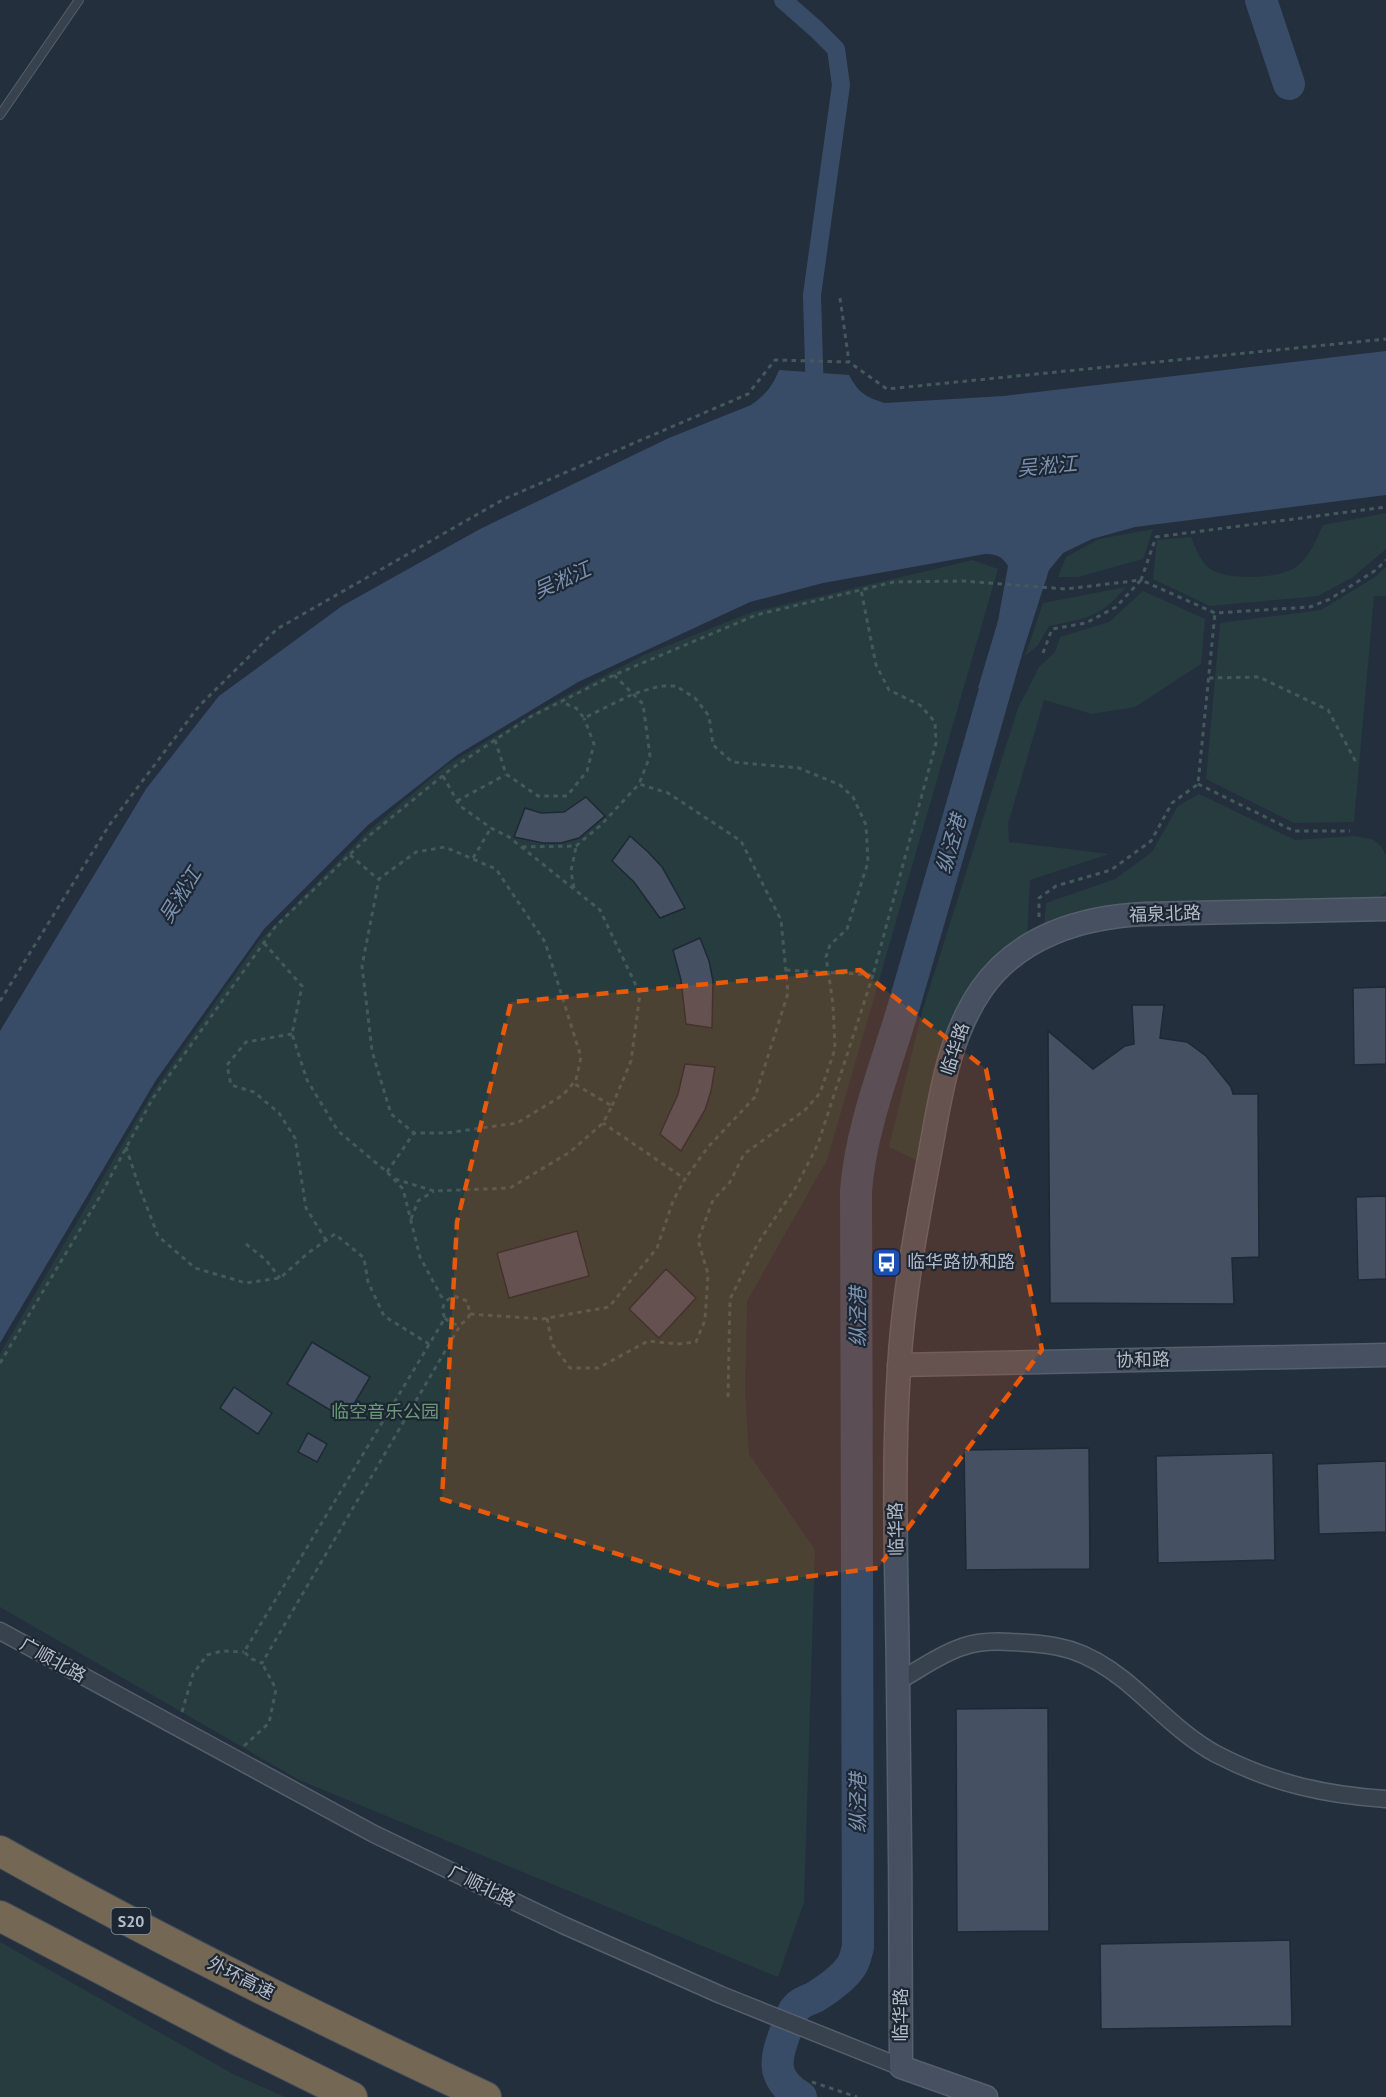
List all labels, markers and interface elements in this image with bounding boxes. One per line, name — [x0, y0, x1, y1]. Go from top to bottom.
water label: 吴淞江 — [1016, 450, 1080, 482]
water label: 吴淞江 — [529, 555, 597, 604]
water label: 纵泾港 — [930, 809, 973, 876]
water label: 吴淞江 — [153, 861, 208, 927]
street label: 福泉北路 — [1129, 901, 1201, 926]
street label: 临华路 — [935, 1020, 974, 1078]
bus stop icon: 临华路协和路 — [870, 1246, 902, 1278]
place label: 临华路协和路 — [907, 1250, 1015, 1273]
water label: 纵泾港 — [845, 1284, 871, 1347]
street label: 协和路 — [1116, 1348, 1170, 1371]
park label: 临空音乐公园 — [331, 1400, 439, 1423]
street label: 临华路 — [884, 1502, 907, 1556]
street label: 广顺北路 — [16, 1632, 90, 1687]
water label: 纵泾港 — [845, 1770, 871, 1833]
street label: 广顺北路 — [445, 1859, 520, 1912]
road number: S20 — [112, 1908, 150, 1934]
street label: 外环高速 — [204, 1951, 279, 2004]
street label: 临华路 — [889, 1988, 912, 2042]

